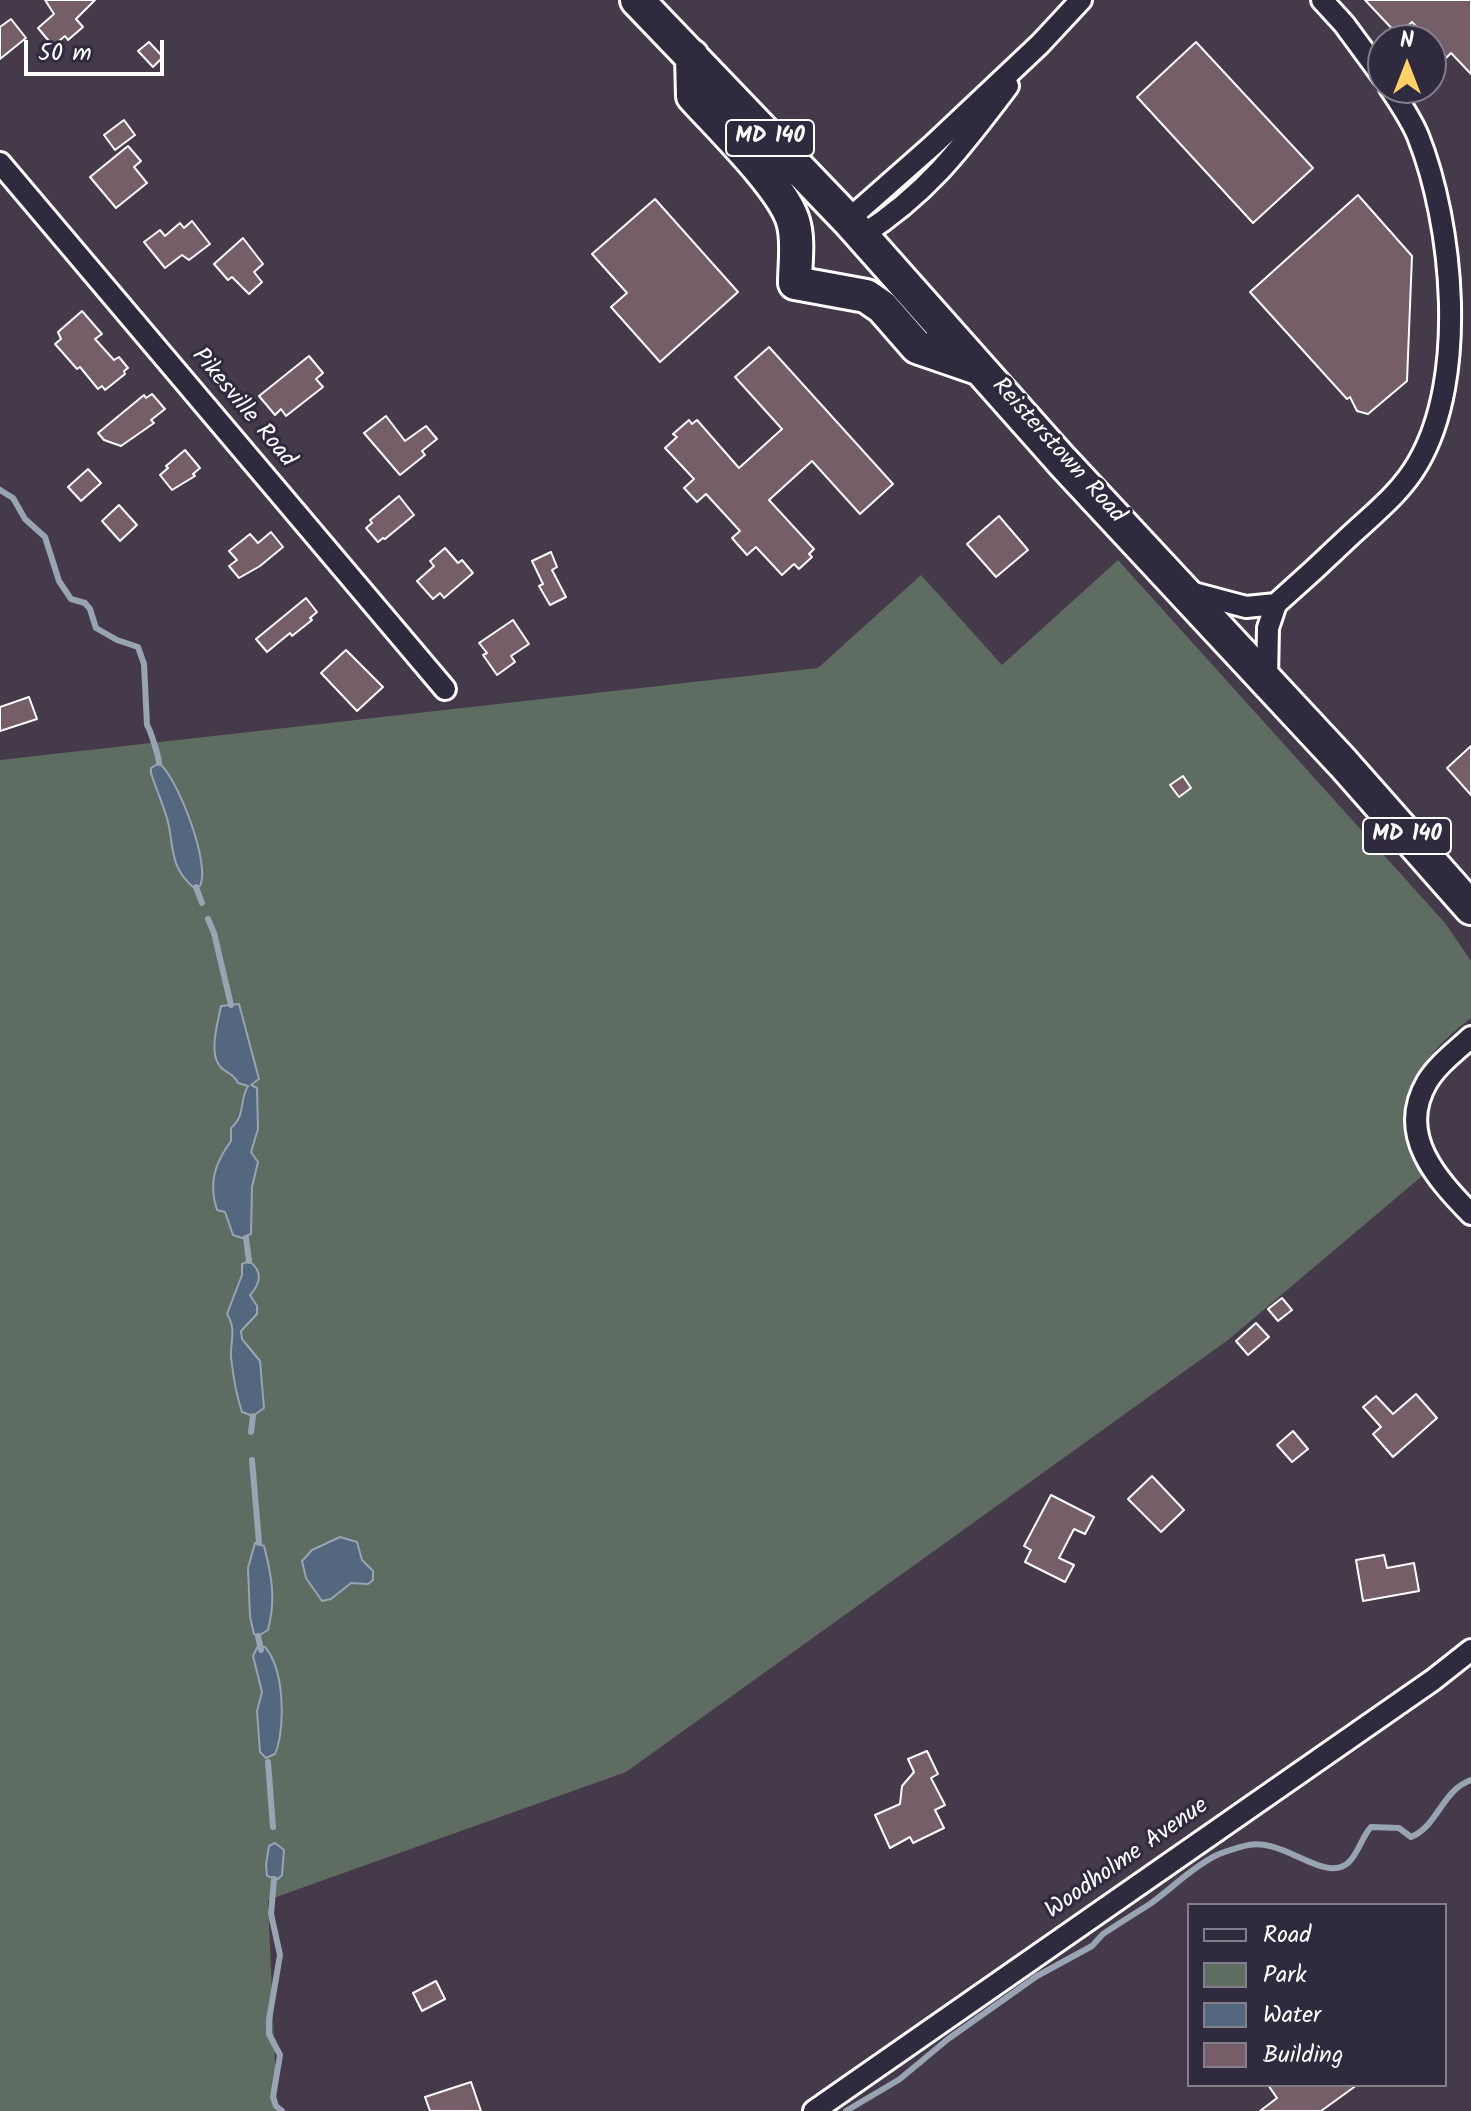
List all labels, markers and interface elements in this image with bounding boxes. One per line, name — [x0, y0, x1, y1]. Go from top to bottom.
scale bar — [28, 24, 168, 74]
north arrow — [1367, 24, 1447, 104]
text: N — [1400, 24, 1414, 59]
text: 50 m — [38, 34, 92, 73]
road number: MD 140 — [726, 120, 814, 156]
street label: Pikesville Road — [184, 343, 300, 475]
street label: Reisterstown Road — [984, 373, 1130, 531]
road number: MD 140 — [1363, 818, 1451, 854]
street label: Woodholme Avenue — [1041, 1793, 1215, 1927]
legend — [1187, 1903, 1447, 2087]
text: Road — [1263, 1916, 1311, 1955]
text: Park — [1263, 1956, 1307, 1995]
text: Water — [1263, 1996, 1321, 2035]
text: Building — [1263, 2036, 1343, 2075]

